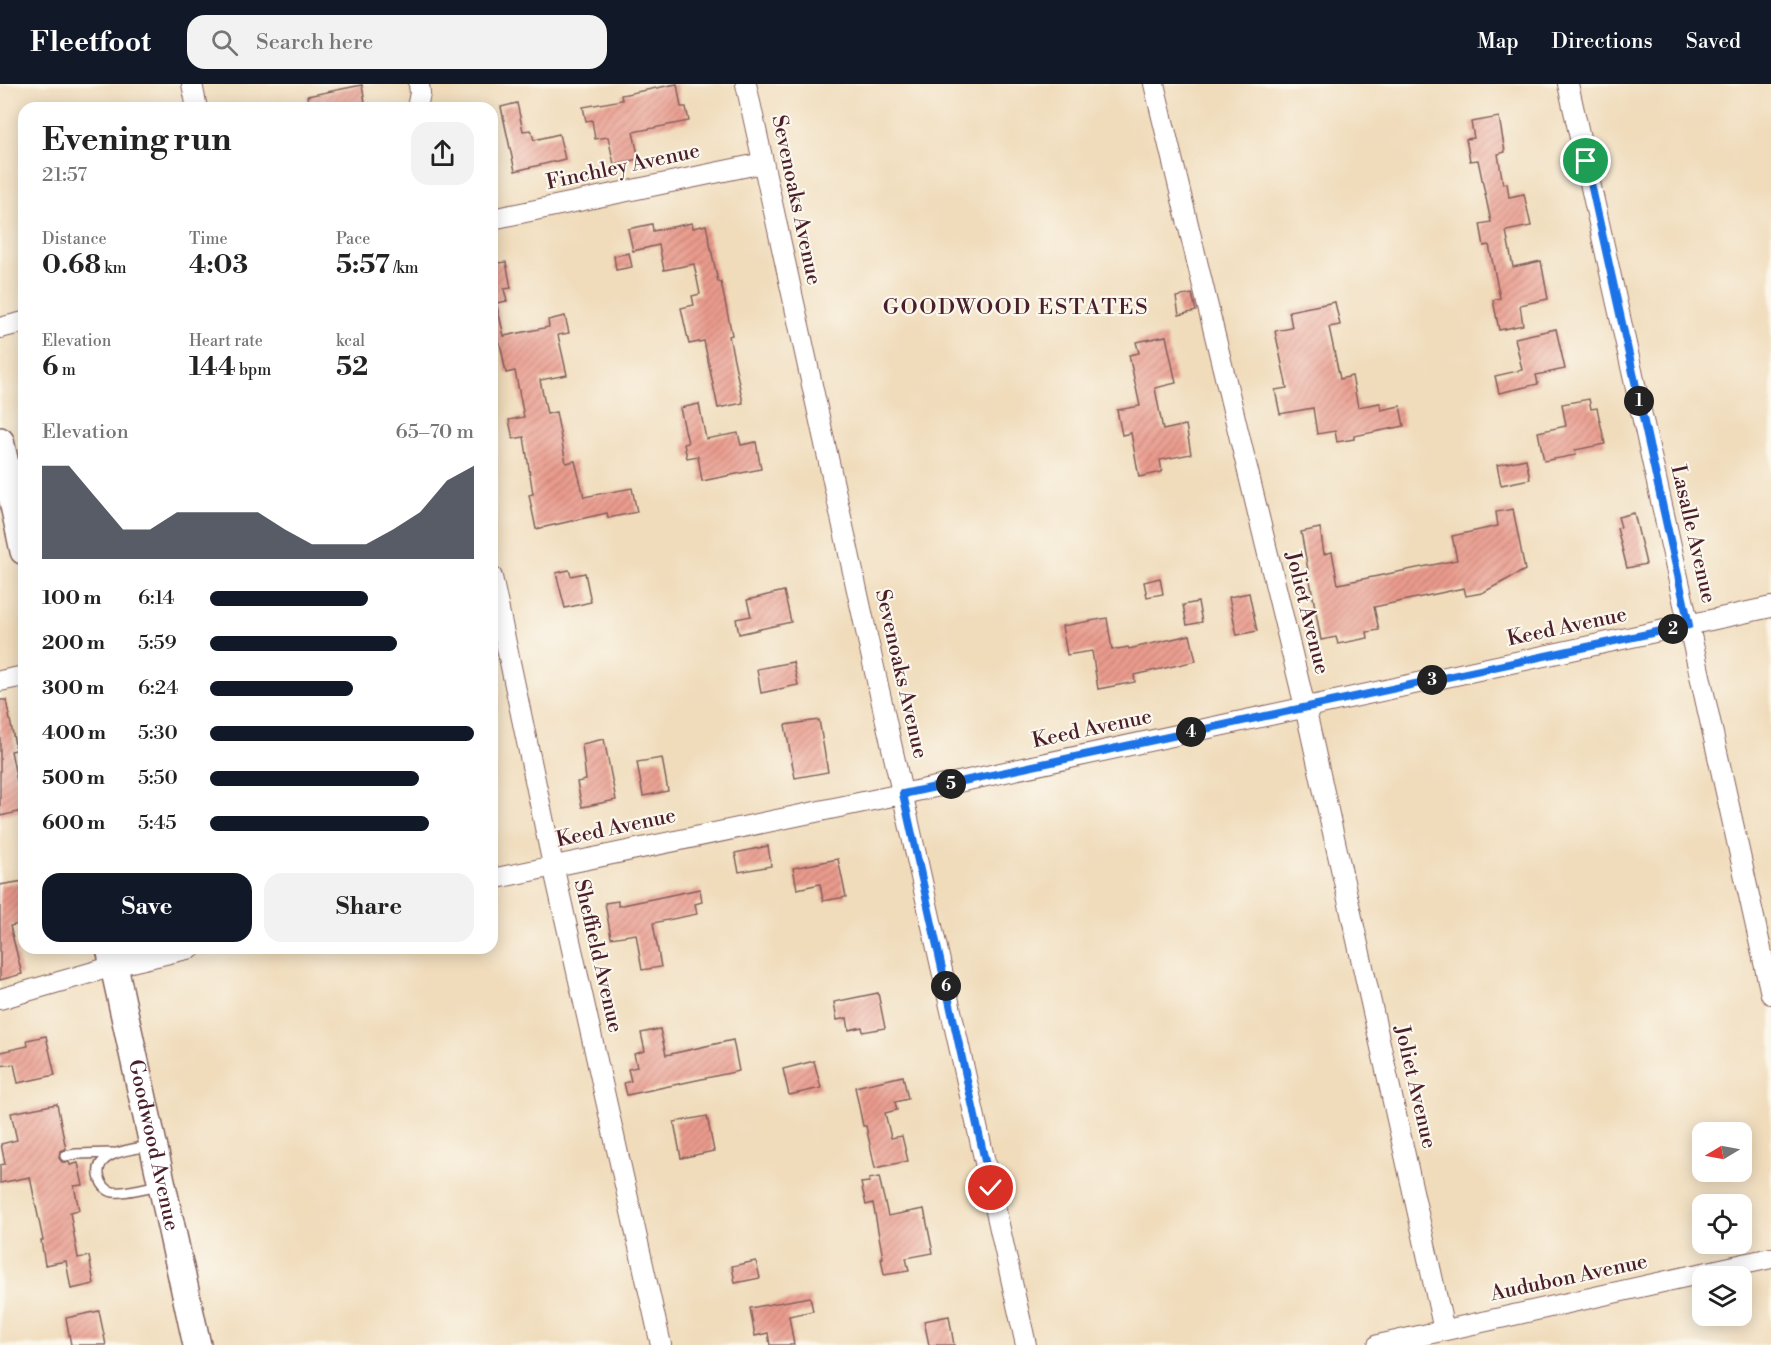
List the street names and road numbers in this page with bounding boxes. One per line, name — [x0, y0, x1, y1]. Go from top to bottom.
street label: Sevenoaks Avenue — [765, 113, 827, 287]
street label: Finchley Avenue — [544, 138, 702, 196]
street label: Lasalle Avenue — [1664, 462, 1722, 606]
street label: Joliet Avenue — [1279, 548, 1335, 677]
street label: Sevenoaks Avenue — [869, 587, 933, 761]
street label: Keed Avenue — [1505, 602, 1629, 652]
street label: Keed Avenue — [1030, 704, 1154, 754]
street label: Keed Avenue — [554, 803, 678, 853]
street label: Sheffield Avenue — [568, 877, 628, 1035]
street label: Joliet Avenue — [1388, 1022, 1442, 1151]
street label: Goodwood Avenue — [122, 1057, 185, 1233]
street label: Audubon Avenue — [1487, 1249, 1650, 1308]

